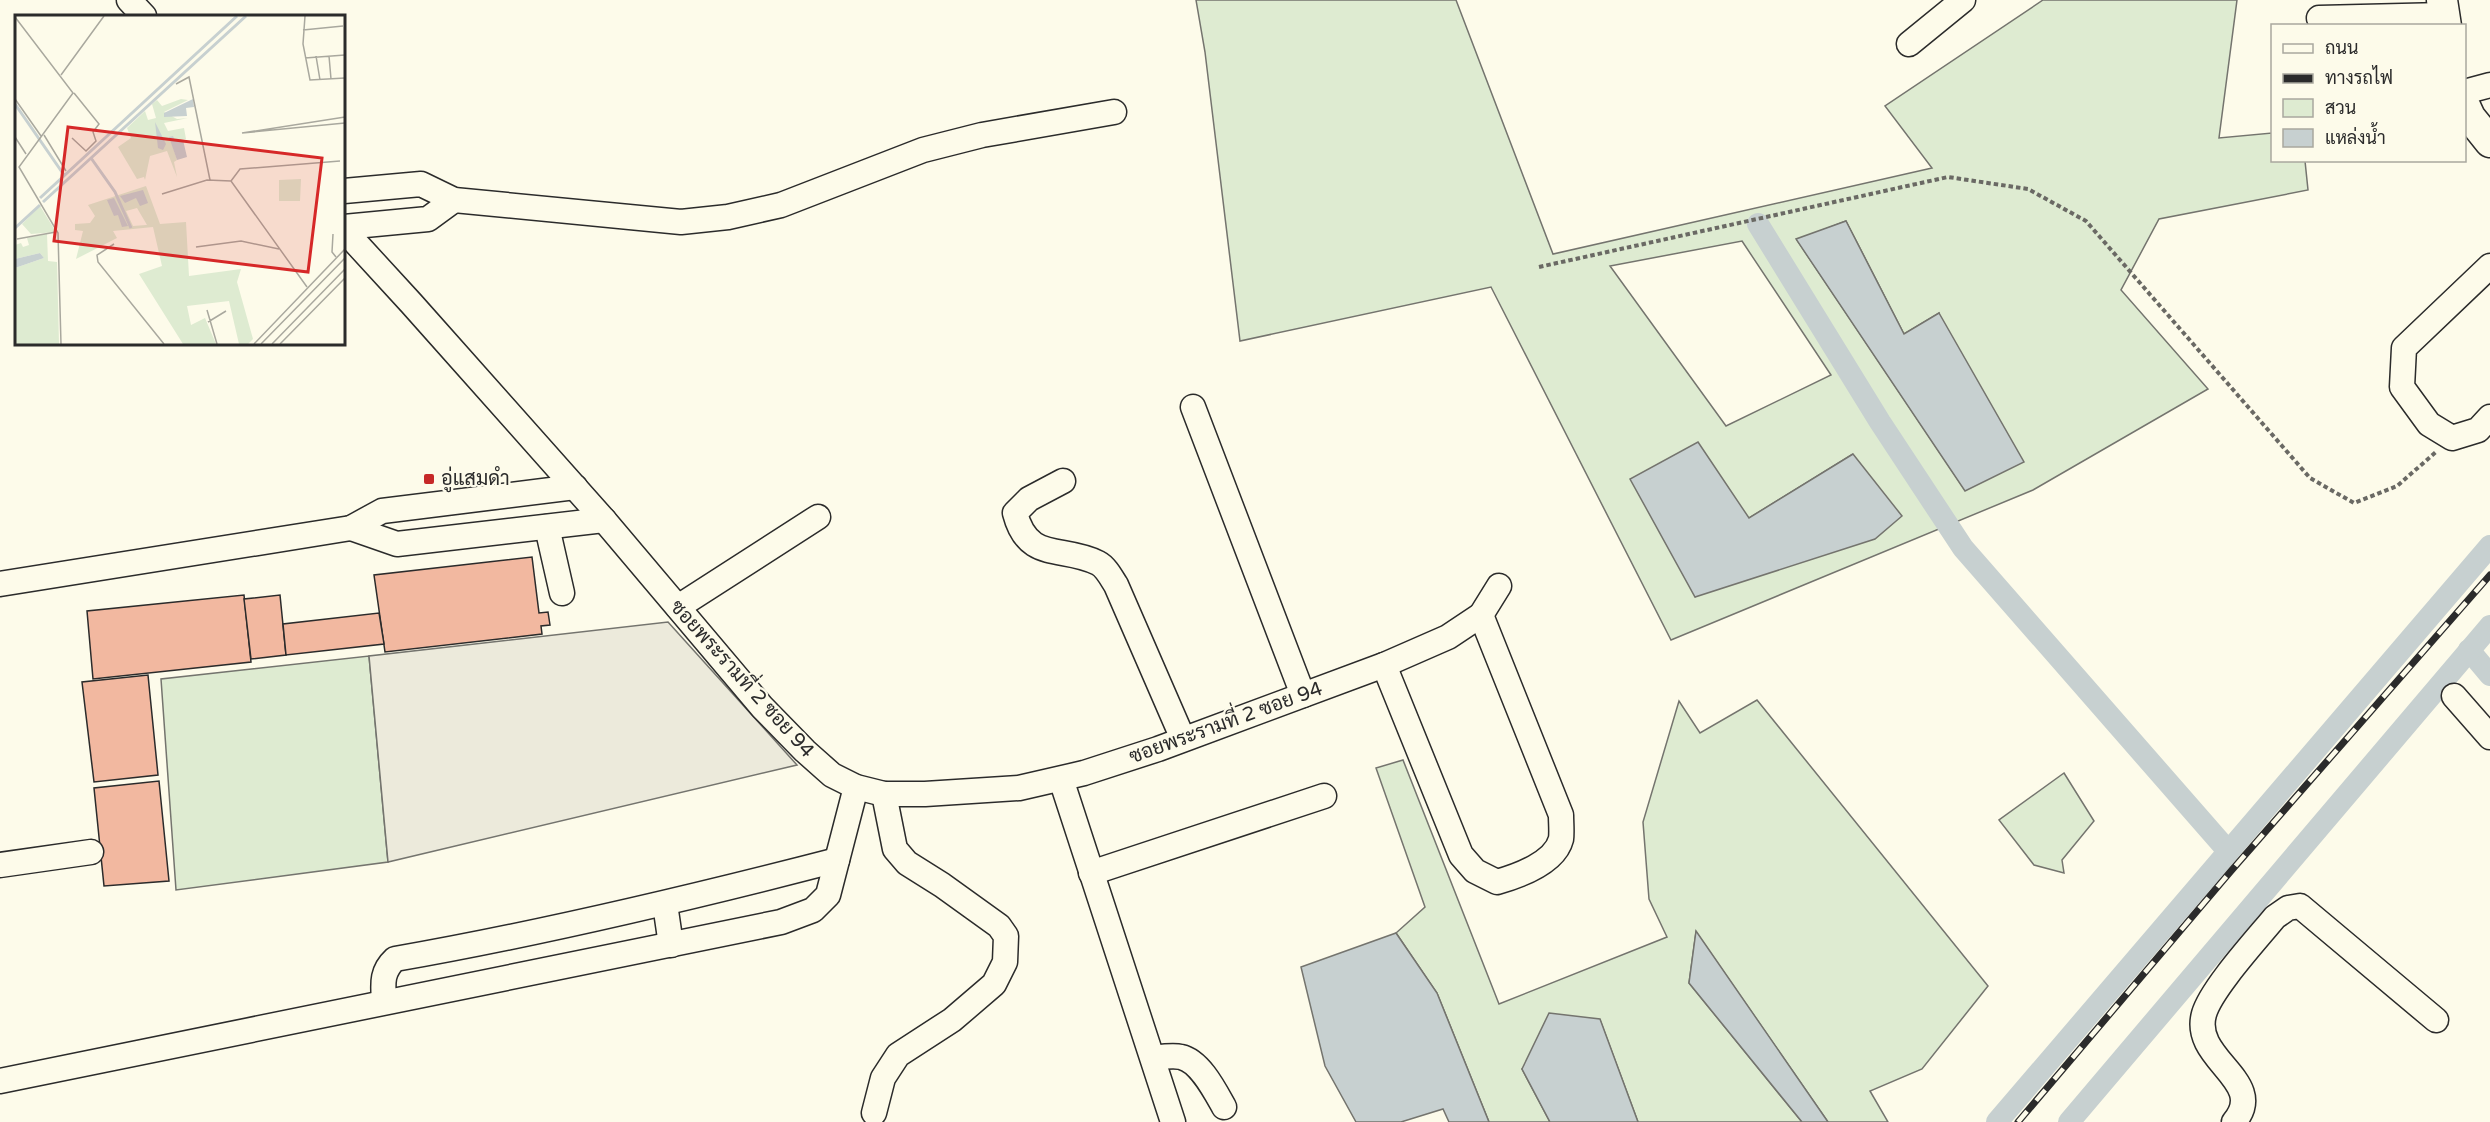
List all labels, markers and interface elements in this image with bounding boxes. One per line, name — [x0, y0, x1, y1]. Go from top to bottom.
inset map — [15, 15, 345, 345]
legend — [2271, 24, 2466, 162]
text: ถนน — [2325, 37, 2358, 59]
text: ทางรถไฟ — [2325, 65, 2393, 89]
text: สวน — [2325, 97, 2356, 119]
text: แหล่งน้ำ — [2325, 122, 2386, 149]
place label: อู่แสมดำ — [441, 466, 510, 493]
marker: อู่แสมดำ — [422, 472, 436, 486]
street label: ซอยพระรามที่ 2 ซอย 94 — [665, 591, 824, 763]
street label: ซอยพระรามที่ 2 ซอย 94 — [1124, 671, 1326, 769]

